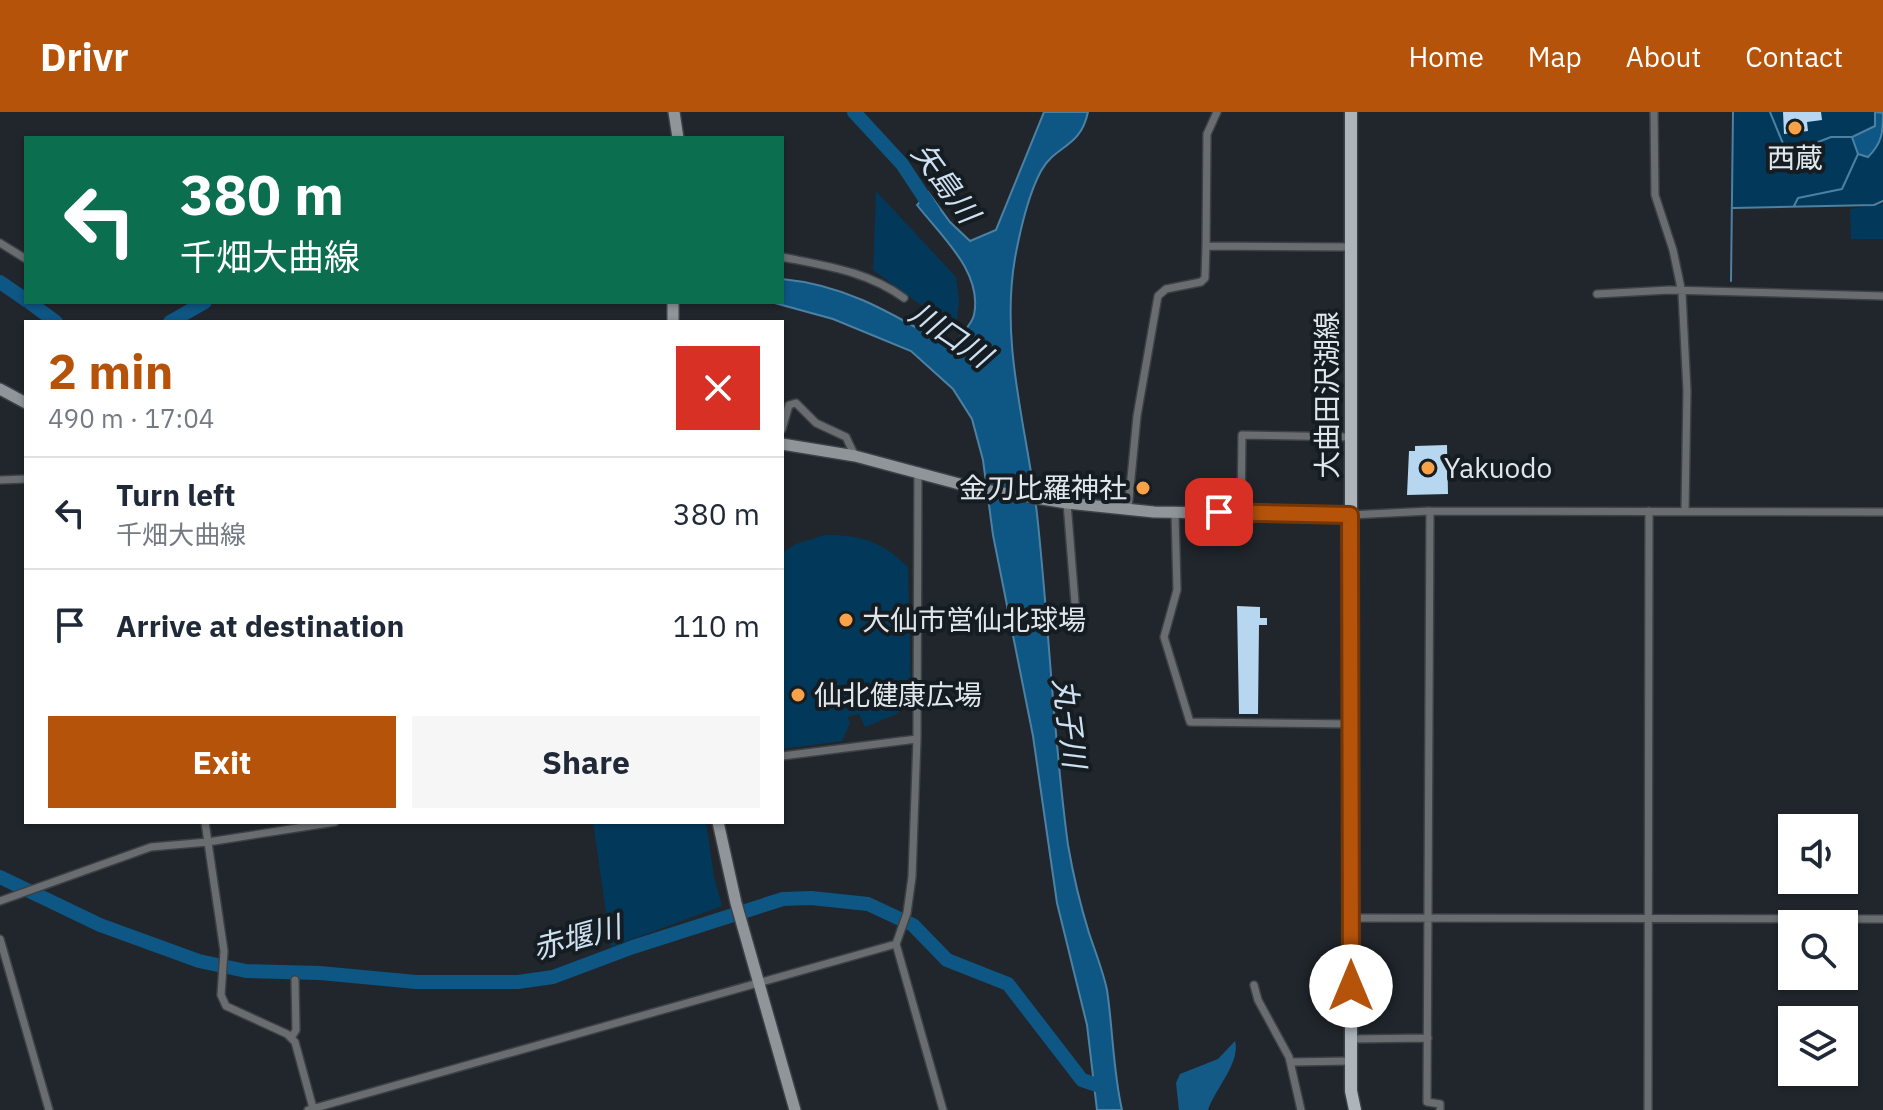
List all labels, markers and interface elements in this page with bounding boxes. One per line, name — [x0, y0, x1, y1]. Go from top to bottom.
text: Drivr — [40, 32, 129, 81]
text: Home — [1408, 38, 1484, 75]
text: Map — [1528, 38, 1582, 75]
text: About — [1626, 38, 1701, 75]
text: Contact — [1745, 38, 1843, 75]
marker: 西蔵 — [1786, 119, 1804, 137]
water label: 矢島川 — [904, 134, 990, 232]
place label: 西蔵 — [1767, 139, 1823, 176]
text: 380 m — [180, 158, 344, 230]
icon: left — [48, 168, 152, 272]
text: 千畑大曲線 — [180, 233, 360, 280]
water label: 川口川 — [903, 292, 1002, 377]
street label: 大曲田沢湖線 — [1308, 311, 1345, 479]
text: 2 min — [48, 340, 173, 402]
button: close — [676, 346, 760, 430]
text: 490 m · 17:04 — [48, 401, 214, 435]
place label: Yakuodo — [1444, 449, 1552, 486]
marker: Yakuodo — [1419, 459, 1437, 477]
place label: 金刀比羅神社 — [959, 469, 1127, 506]
text: Turn left — [116, 475, 235, 514]
pin — [1185, 478, 1253, 546]
marker: 金刀比羅神社 — [1134, 479, 1152, 497]
icon: arrive — [1197, 490, 1241, 534]
icon: left — [48, 491, 92, 535]
text: 380 m — [673, 494, 760, 533]
text: 千畑大曲線 — [116, 517, 246, 551]
place label: 大仙市営仙北球場 — [862, 601, 1086, 638]
icon: arrive — [48, 603, 92, 647]
text: Arrive at destination — [116, 606, 404, 645]
text: 110 m — [673, 606, 760, 645]
marker: 大仙市営仙北球場 — [837, 611, 855, 629]
place label: 仙北健康広場 — [814, 676, 982, 713]
water label: 丸子川 — [1046, 676, 1096, 773]
marker: 仙北健康広場 — [789, 686, 807, 704]
button: Exit — [48, 716, 396, 808]
button: Share — [412, 716, 760, 808]
map controls — [1778, 814, 1858, 1086]
button: sound — [1778, 814, 1858, 894]
water label: 赤堰川 — [528, 905, 628, 967]
button: search — [1778, 910, 1858, 990]
position arrow — [1309, 944, 1393, 1028]
button: layers — [1778, 1006, 1858, 1086]

